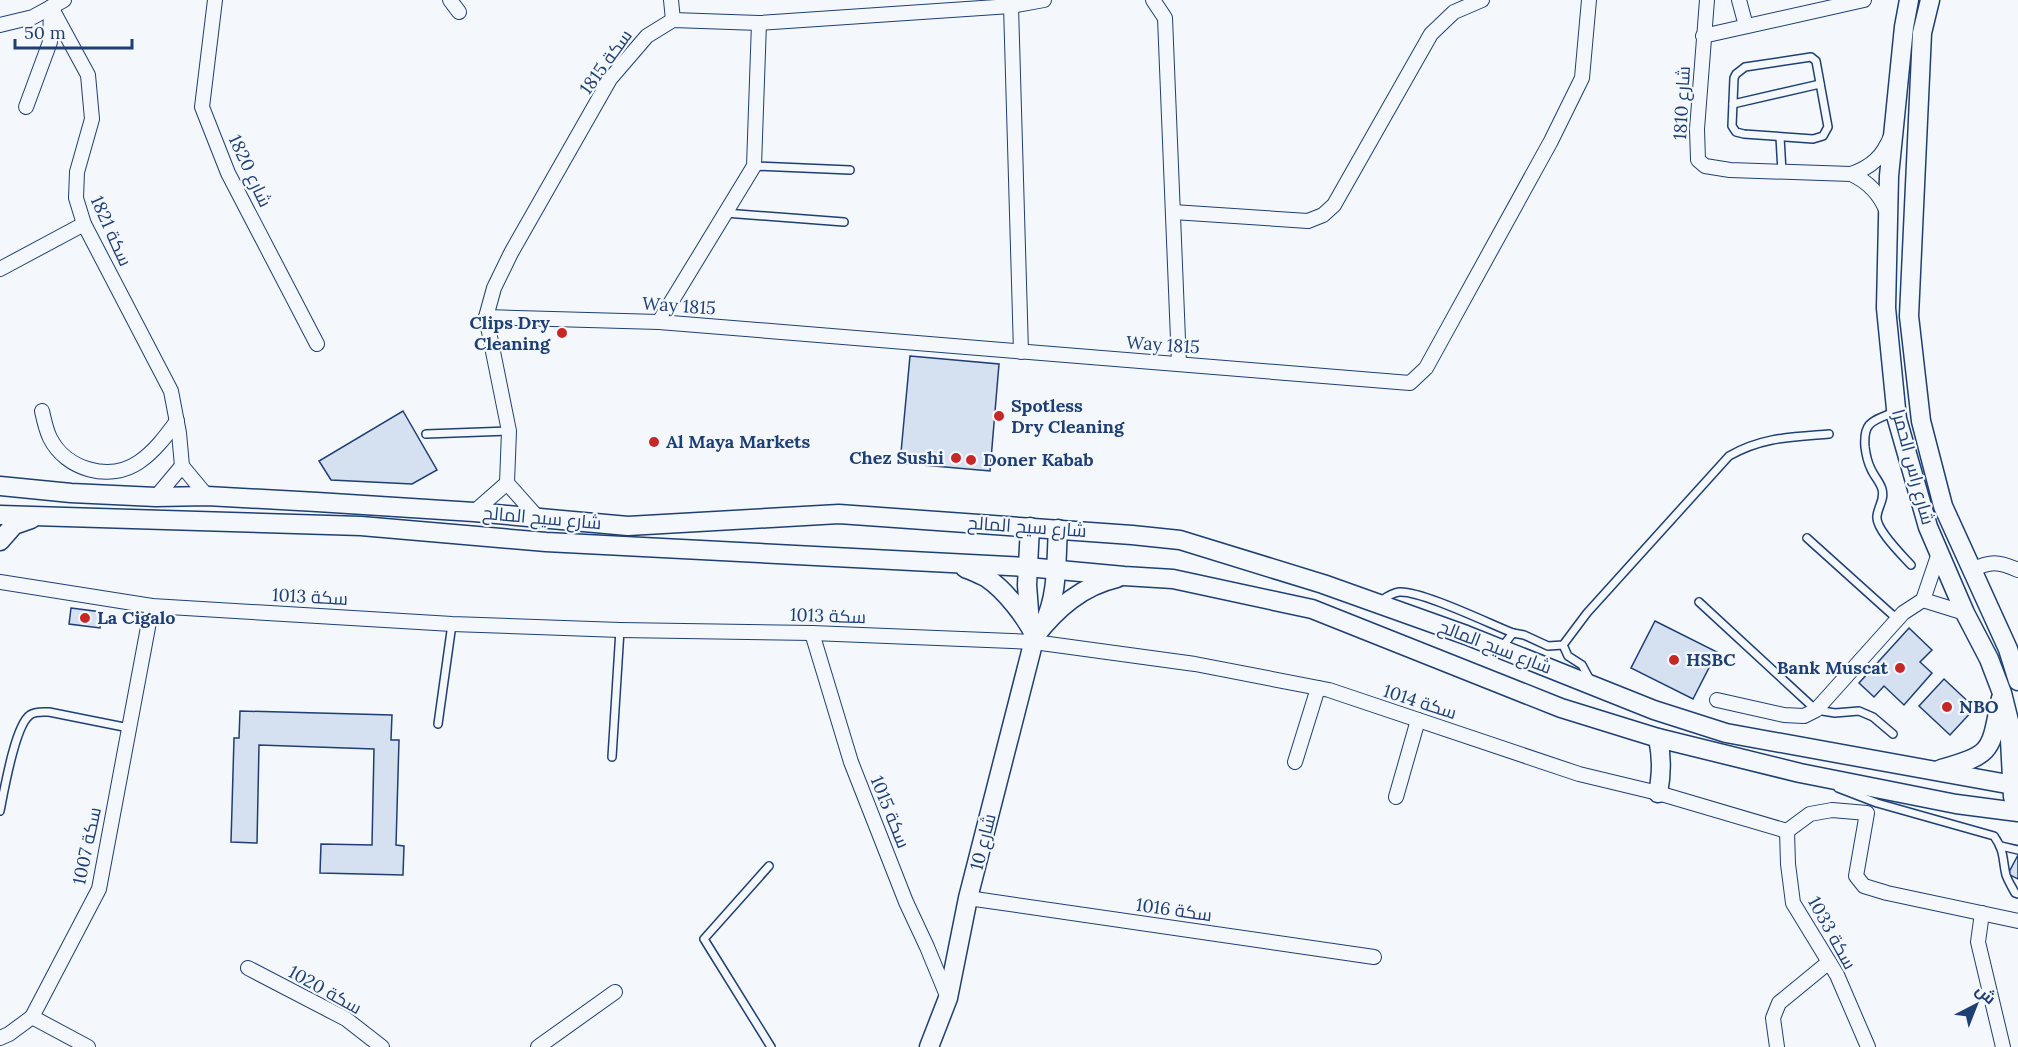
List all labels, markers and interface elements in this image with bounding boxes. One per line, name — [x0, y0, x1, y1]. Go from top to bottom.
scale bar — [15, 12, 132, 50]
text: 50 m — [24, 21, 66, 44]
street label: سكة 1815 — [574, 25, 637, 99]
street label: شارع 1810 — [1668, 65, 1696, 141]
street label: 1820 شارع — [223, 131, 277, 211]
street label: سكة 1821 — [86, 192, 137, 270]
street label: Way 1815 — [642, 291, 717, 320]
place label: Clips Dry Cleaning — [469, 311, 551, 355]
marker: Clips Dry Cleaning — [555, 326, 569, 340]
street label: Way 1815 — [1126, 330, 1201, 359]
place label: Spotless Dry Cleaning — [1011, 394, 1125, 438]
street label: شارع راس الحمرا — [1886, 407, 1940, 527]
marker: Spotless Dry Cleaning — [992, 409, 1006, 423]
place label: Al Maya Markets — [666, 430, 811, 453]
marker: Al Maya Markets — [647, 435, 661, 449]
place label: Chez Sushi — [849, 446, 944, 469]
place label: Doner Kabab — [983, 448, 1094, 471]
marker: Chez Sushi — [949, 451, 963, 465]
marker: Doner Kabab — [964, 453, 978, 467]
street label: شارع سيح المالح — [482, 501, 602, 535]
street label: شارع سيح المالح — [967, 511, 1087, 543]
street label: سكة 1013 — [271, 583, 349, 610]
street label: سكة 1013 — [790, 603, 866, 628]
place label: La Cigalo — [97, 606, 175, 629]
marker: La Cigalo — [78, 611, 92, 625]
street label: شارع سيح المالح — [1435, 614, 1555, 680]
place label: HSBC — [1686, 648, 1736, 671]
marker: HSBC — [1667, 653, 1681, 667]
place label: Bank Muscat — [1777, 656, 1889, 679]
marker: Bank Muscat — [1893, 661, 1907, 675]
street label: سكة 1014 — [1380, 679, 1460, 724]
place label: NBO — [1959, 695, 1999, 718]
marker: NBO — [1940, 700, 1954, 714]
street label: سكة 1015 — [866, 772, 915, 851]
street label: سكة 1007 — [67, 805, 106, 887]
street label: شارع 10 — [964, 811, 1002, 873]
street label: سكة 1033 — [1803, 892, 1862, 973]
street label: سكة 1016 — [1135, 893, 1214, 926]
street label: سكة 1020 — [285, 960, 366, 1019]
north arrow — [1946, 975, 2006, 1035]
text: ش — [1972, 980, 2000, 1008]

